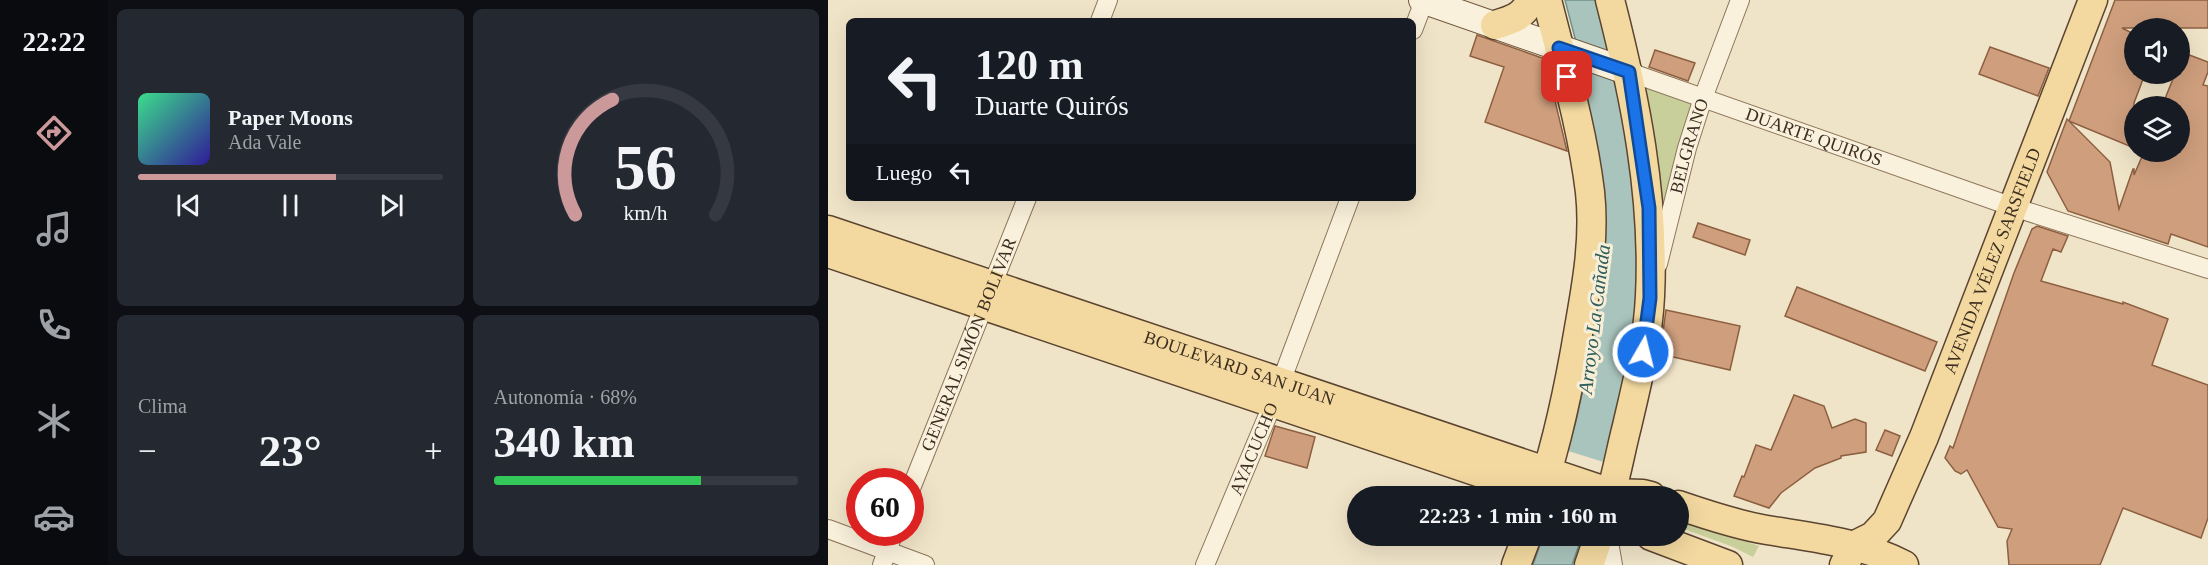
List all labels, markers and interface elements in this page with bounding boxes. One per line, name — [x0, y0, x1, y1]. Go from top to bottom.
map controls — [2124, 18, 2190, 162]
button: sound — [2124, 18, 2190, 84]
text: 22:22 — [23, 27, 86, 57]
icon: left — [876, 42, 954, 120]
text: 120 m — [975, 42, 1084, 88]
pin — [1541, 51, 1592, 102]
icon: arrive — [1550, 60, 1583, 93]
text: Duarte Quirós — [975, 91, 1129, 121]
street label: BELGRANO — [1666, 96, 1712, 196]
button: layers — [2124, 96, 2190, 162]
street label: DUARTE QUIRÓS — [1743, 104, 1885, 170]
text: Paper Moons — [228, 105, 353, 130]
icon: directions — [33, 112, 75, 154]
text: Ada Vale — [228, 131, 302, 153]
text: 56 — [615, 133, 677, 202]
street label: AVENIDA VÉLEZ SARSFIELD — [1939, 145, 2045, 377]
icon: left — [944, 156, 977, 189]
text: Luego — [876, 160, 932, 185]
icon: previous — [172, 189, 205, 222]
icon: pause — [274, 189, 307, 222]
icon: next — [375, 189, 408, 222]
text: km/h — [624, 201, 668, 225]
icon: music — [33, 208, 75, 250]
street label: GENERAL SIMÓN BOLIVAR — [917, 235, 1020, 454]
water label: Arroyo La Cañada — [1574, 243, 1615, 397]
icon: phone — [33, 304, 75, 346]
position arrow — [1611, 320, 1675, 384]
street label: BOULEVARD SAN JUAN — [1142, 327, 1337, 409]
text: Autonomía · 68% — [494, 386, 637, 408]
text: Clima — [138, 395, 187, 417]
icon: climate — [33, 400, 75, 442]
street label: AYACUCHO — [1226, 400, 1282, 498]
text: 340 km — [494, 417, 635, 467]
text: 23° — [259, 426, 322, 476]
text: − — [138, 433, 157, 469]
text: + — [424, 433, 443, 469]
speed limit sign: 60 — [846, 468, 924, 546]
icon: car — [33, 496, 75, 538]
text: 22:23 · 1 min · 160 m — [1419, 503, 1617, 528]

